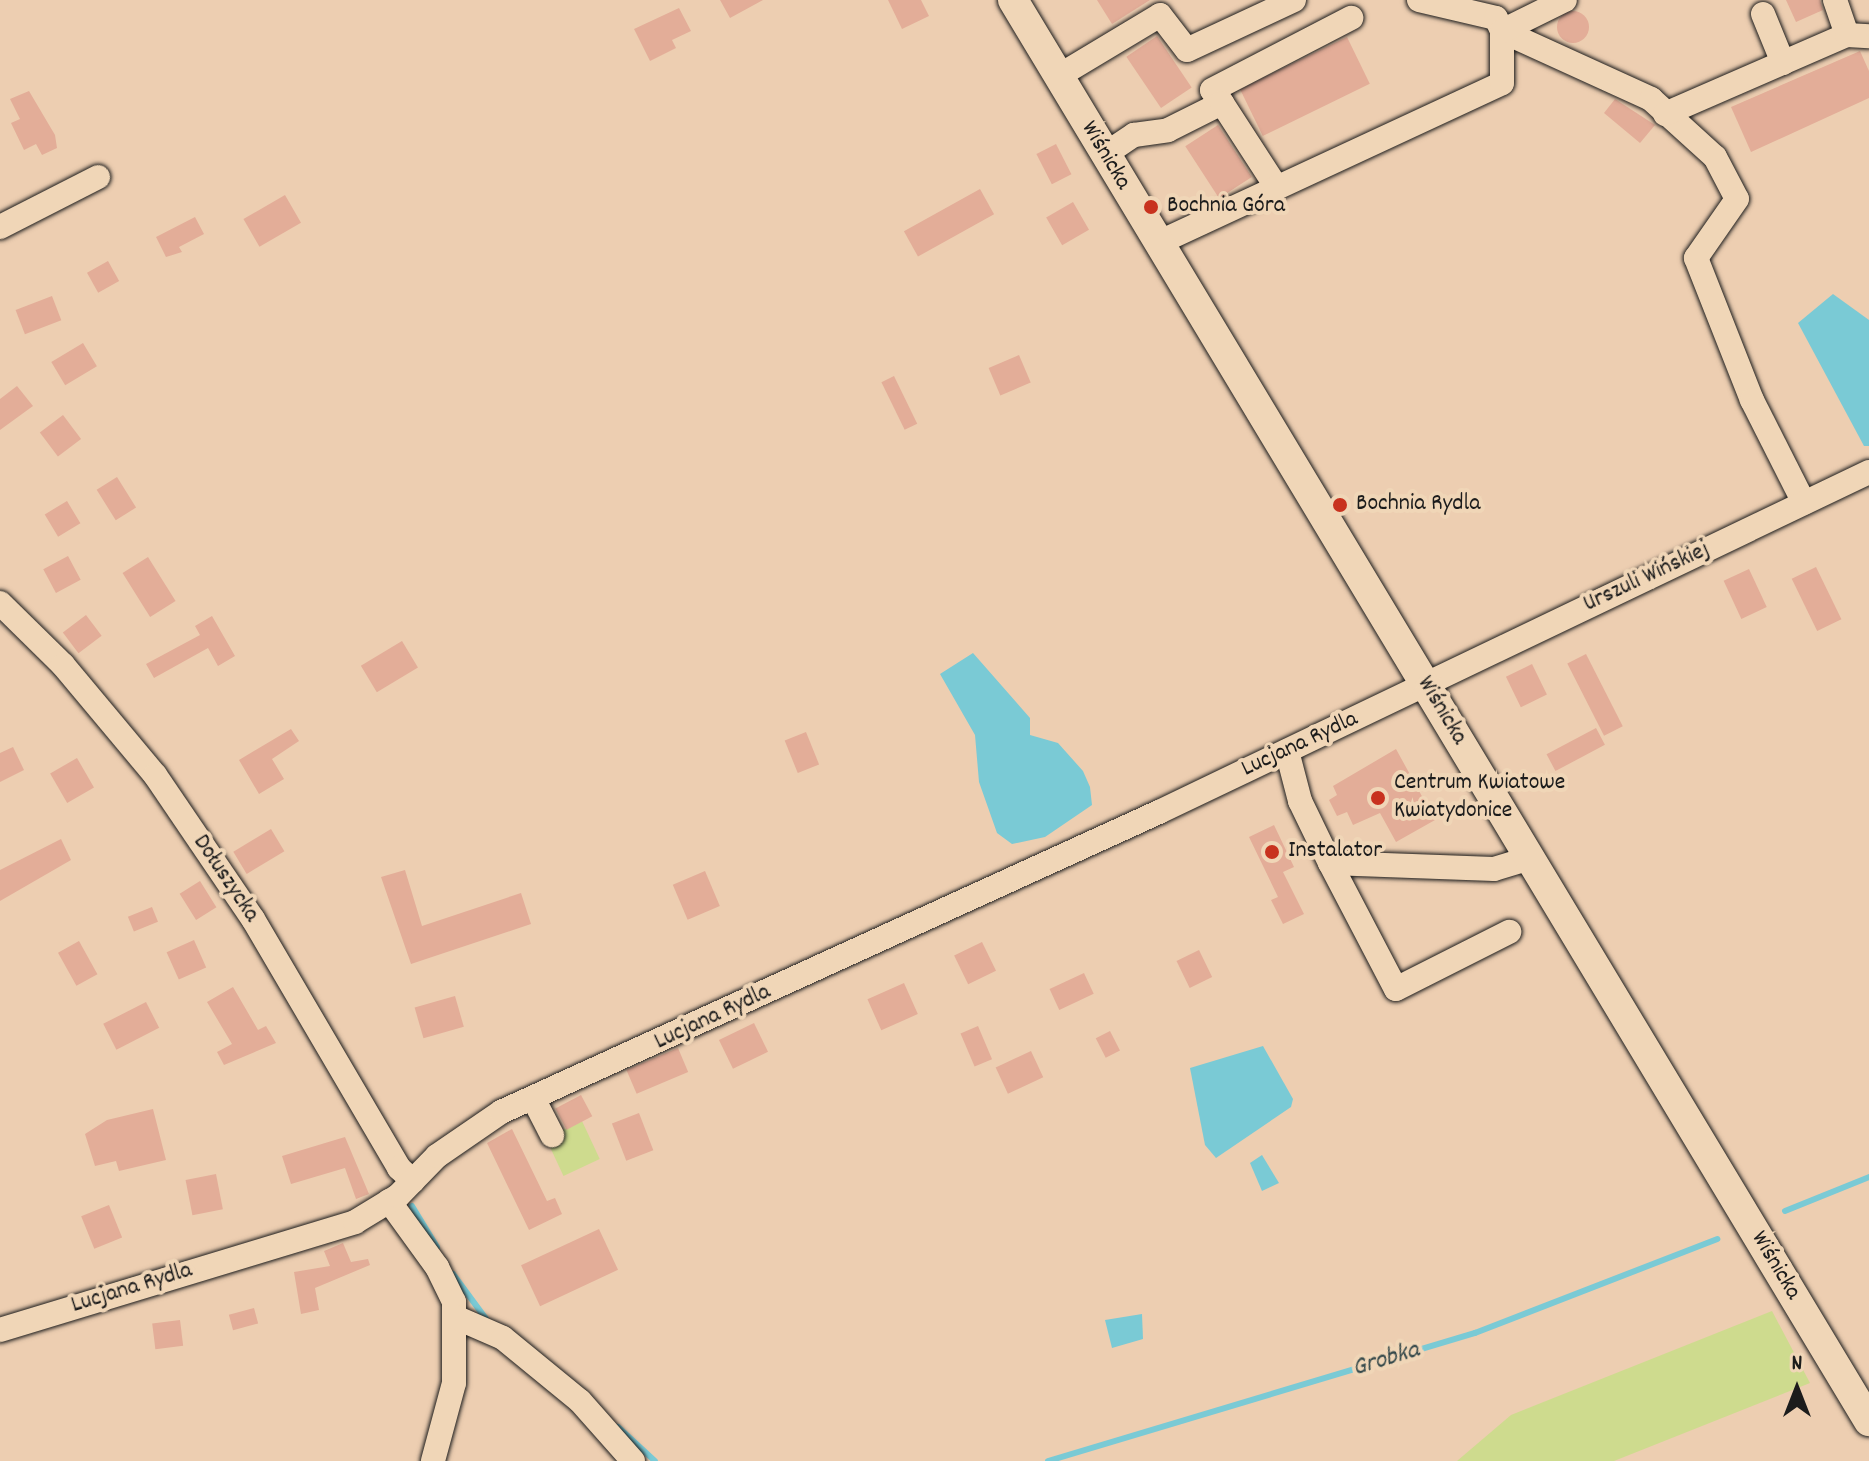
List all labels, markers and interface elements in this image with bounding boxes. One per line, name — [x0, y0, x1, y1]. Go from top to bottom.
street label: Wiśnicka — [1073, 117, 1137, 195]
place label: Bochnia Góra — [1167, 193, 1285, 221]
marker: Bochnia Góra — [1142, 198, 1160, 216]
place label: Bochnia Rydla — [1356, 491, 1481, 519]
marker: Bochnia Rydla — [1331, 496, 1349, 514]
street label: Urszuli Wińskiej — [1579, 536, 1715, 620]
street label: Wiśnicka — [1409, 672, 1473, 750]
street label: Lucjana Rydla — [1237, 706, 1363, 784]
place label: Centrum Kwiatowe Kwiatydonice — [1394, 770, 1565, 826]
marker: Centrum Kwiatowe Kwiatydonice — [1369, 789, 1387, 807]
street label: Dołuszycka — [185, 830, 265, 928]
place label: Instalator — [1288, 838, 1382, 866]
marker: Instalator — [1263, 843, 1281, 861]
street label: Lucjana Rydla — [650, 979, 776, 1057]
street label: Wiśnicka — [1743, 1227, 1807, 1305]
street label: Lucjana Rydla — [68, 1257, 196, 1321]
water label: Grobka — [1349, 1335, 1423, 1385]
north arrow — [1757, 1349, 1837, 1429]
text: N — [1792, 1349, 1802, 1380]

